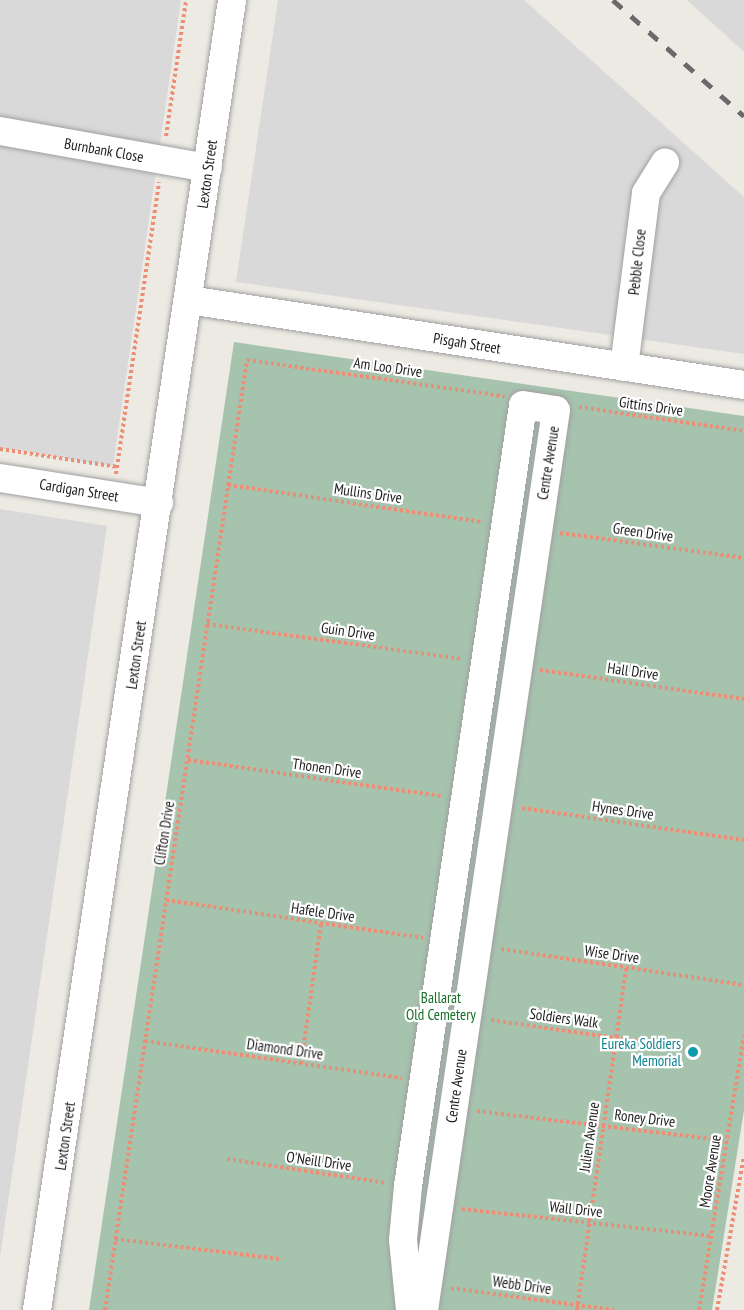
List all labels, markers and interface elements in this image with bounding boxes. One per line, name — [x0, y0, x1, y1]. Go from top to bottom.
street label: Burnbank Close — [63, 134, 145, 166]
street label: Lexton Street — [193, 139, 221, 209]
street label: Pebble Close — [625, 228, 649, 296]
street label: Pisgah Street — [432, 329, 502, 357]
street label: Am Loo Drive — [353, 353, 423, 381]
street label: Gittins Drive — [618, 393, 684, 419]
street label: Centre Avenue — [533, 425, 563, 501]
street label: Cardigan Street — [38, 475, 120, 505]
street label: Mullins Drive — [333, 479, 403, 507]
street label: Green Drive — [612, 519, 674, 545]
street label: Guin Drive — [320, 618, 376, 644]
street label: Lexton Street — [122, 620, 150, 690]
street label: Hall Drive — [606, 659, 660, 683]
street label: Thonen Drive — [291, 754, 363, 782]
street label: Hynes Drive — [591, 797, 655, 823]
street label: Clifton Drive — [150, 800, 178, 866]
street label: Hafele Drive — [290, 899, 356, 925]
street label: Wise Drive — [583, 941, 641, 967]
park label: Ballarat Old Cemetery — [406, 988, 476, 1023]
street label: Soldiers Walk — [528, 1004, 600, 1032]
place label: Eureka Soldiers Memorial — [601, 1034, 681, 1069]
street label: Diamond Drive — [246, 1035, 324, 1063]
marker: Eureka Soldiers Memorial — [686, 1045, 700, 1059]
street label: Centre Avenue — [442, 1048, 470, 1124]
street label: Lexton Street — [51, 1101, 79, 1171]
street label: Julien Avenue — [575, 1101, 603, 1173]
street label: Roney Drive — [613, 1105, 677, 1131]
street label: Moore Avenue — [695, 1133, 725, 1209]
street label: O'Neill Drive — [285, 1148, 353, 1174]
street label: Wall Drive — [549, 1197, 603, 1221]
street label: Webb Drive — [491, 1272, 553, 1298]

